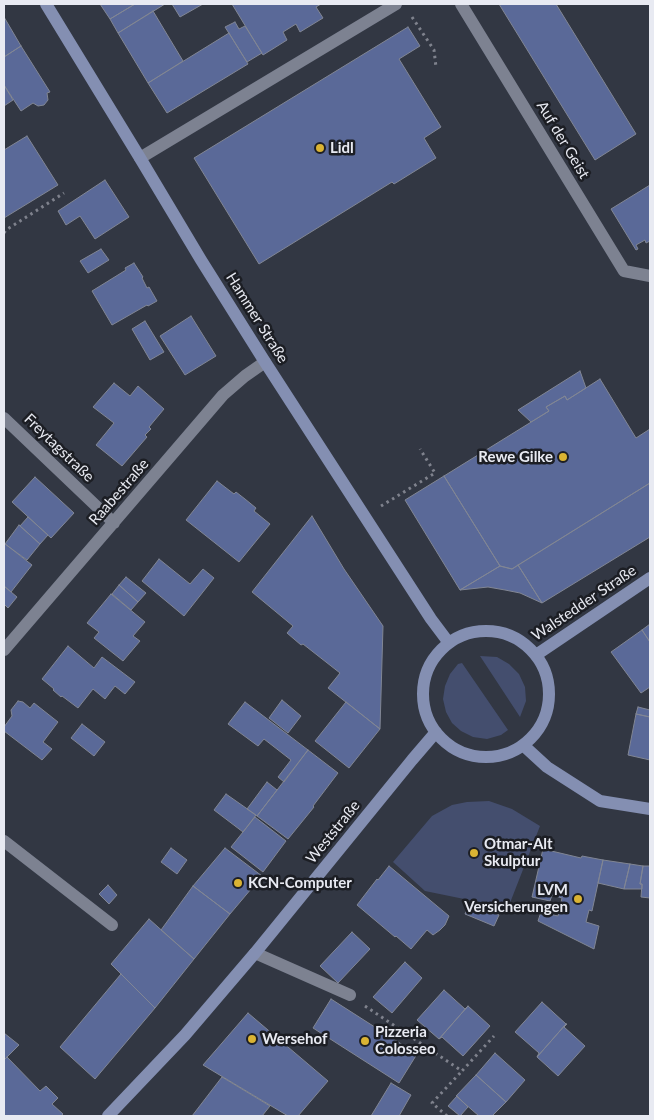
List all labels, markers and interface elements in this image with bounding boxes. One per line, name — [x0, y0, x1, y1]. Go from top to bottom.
street label: Auf der Geist — [533, 98, 593, 182]
place label: Lidl — [330, 139, 354, 157]
marker: Lidl — [314, 142, 326, 154]
street label: Hammer Straße — [222, 269, 292, 367]
street label: Freytagstraße — [20, 410, 98, 486]
place label: Rewe Gilke — [478, 448, 553, 466]
marker: Rewe Gilke — [557, 451, 569, 463]
street label: Raabestraße — [85, 455, 153, 529]
street label: Walstedder Straße — [528, 561, 640, 645]
street label: Weststraße — [302, 797, 364, 867]
place label: Otmar-Alt Skulptur — [484, 835, 553, 870]
marker: Otmar-Alt Skulptur — [468, 847, 480, 859]
place label: KCN-Computer — [248, 874, 352, 892]
marker: KCN-Computer — [232, 877, 244, 889]
place label: LVM Versicherungen — [464, 881, 568, 916]
marker: LVM Versicherungen — [572, 893, 584, 905]
place label: Pizzeria Colosseo — [375, 1023, 436, 1058]
place label: Wersehof — [262, 1030, 327, 1048]
marker: Wersehof — [246, 1033, 258, 1045]
marker: Pizzeria Colosseo — [359, 1035, 371, 1047]

